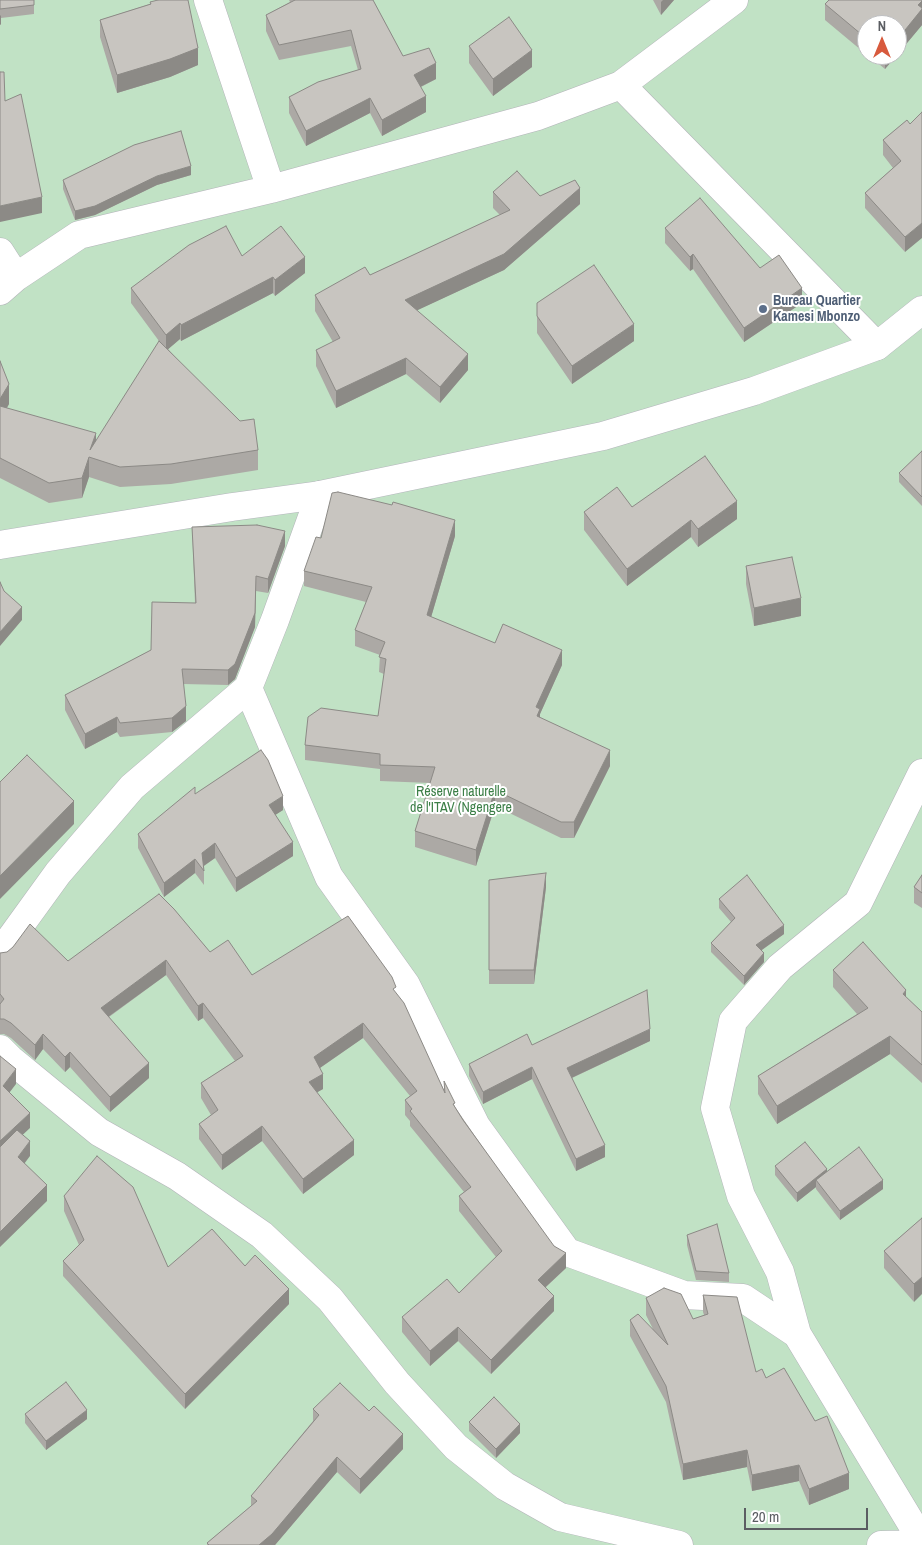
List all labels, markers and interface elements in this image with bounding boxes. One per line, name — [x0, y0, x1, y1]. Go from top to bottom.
north arrow — [857, 15, 907, 65]
text: N — [878, 17, 886, 35]
place label: Bureau Quartier Kamesi Mbonzo — [773, 293, 860, 326]
marker: Bureau Quartier Kamesi Mbonzo — [757, 303, 769, 315]
park label: Réserve naturelle de l'ITAV (Ngengere — [410, 784, 512, 816]
scale bar — [747, 1498, 871, 1530]
text: 20 m — [752, 1506, 779, 1527]

